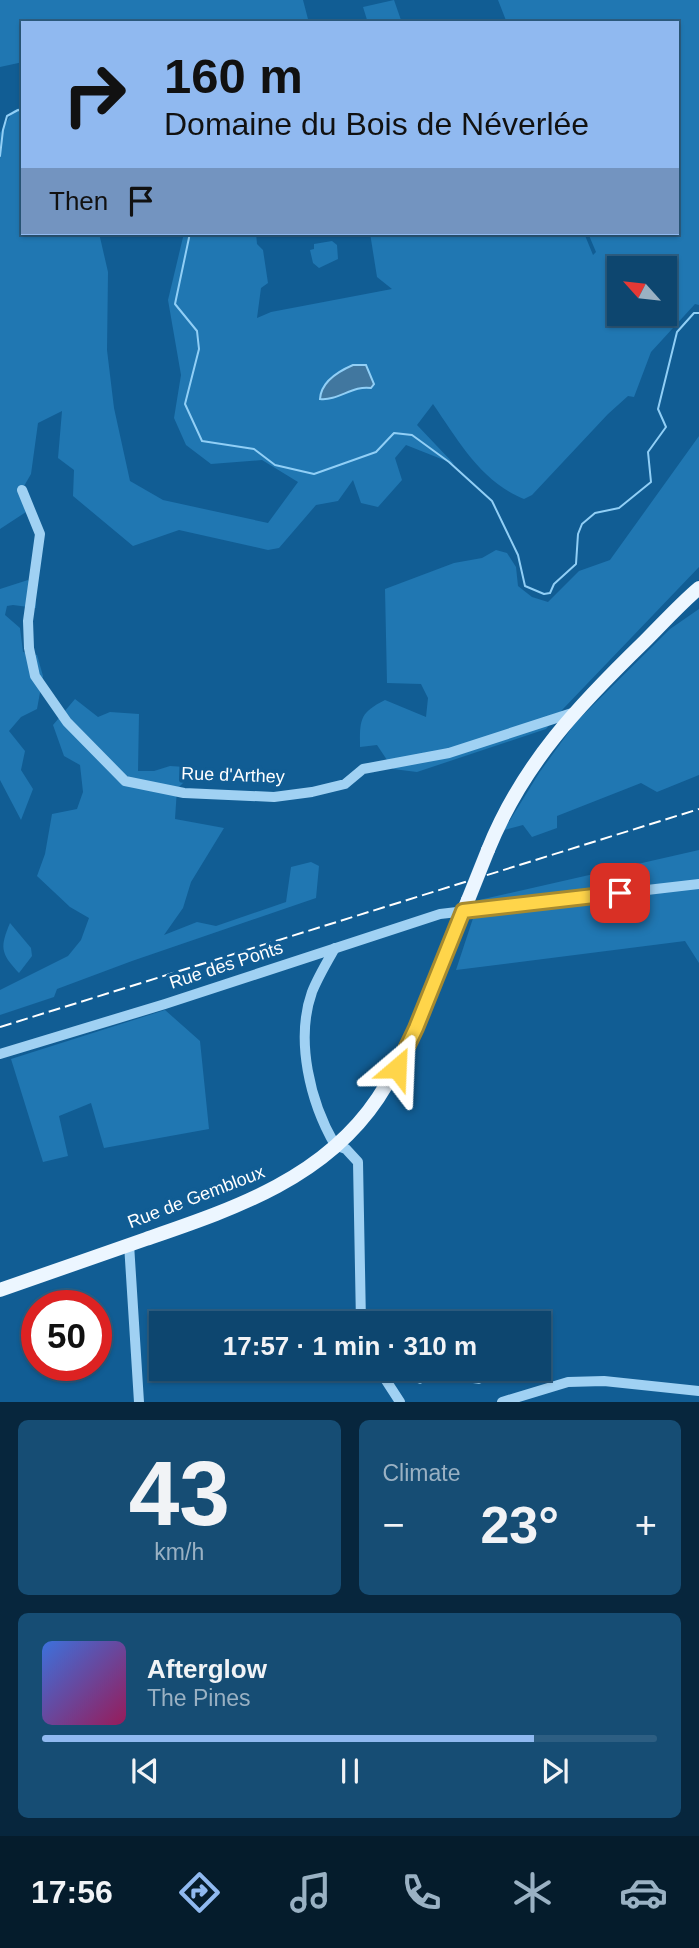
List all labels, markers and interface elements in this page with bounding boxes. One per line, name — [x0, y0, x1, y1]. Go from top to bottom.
icon: right — [49, 49, 140, 140]
text: 160 m — [164, 49, 303, 103]
text: Domaine du Bois de Néverlée — [164, 106, 589, 142]
icon: arrive — [122, 182, 160, 220]
text: Then — [49, 186, 108, 216]
north arrow — [607, 256, 677, 326]
map controls — [607, 256, 677, 326]
street label: Rue d'Arthey — [181, 763, 285, 787]
pin — [590, 863, 650, 923]
icon: arrive — [601, 874, 639, 912]
street label: Rue des Ponts — [167, 937, 285, 993]
position arrow — [360, 1031, 434, 1105]
street label: Rue de Gembloux — [125, 1162, 267, 1232]
speed limit sign: 50 — [21, 1290, 112, 1381]
text: 17:57 · 1 min · 310 m — [223, 1331, 477, 1361]
text: 43 — [129, 1443, 230, 1544]
text: Climate — [383, 1460, 460, 1486]
text: 23° — [480, 1496, 559, 1554]
text: − — [383, 1504, 405, 1546]
text: + — [635, 1504, 657, 1546]
text: km/h — [154, 1539, 204, 1565]
text: Afterglow — [147, 1654, 267, 1684]
text: The Pines — [147, 1685, 251, 1711]
icon: previous — [126, 1752, 164, 1790]
icon: pause — [331, 1752, 369, 1790]
icon: next — [536, 1752, 574, 1790]
icon: directions — [175, 1868, 224, 1917]
icon: music — [286, 1868, 335, 1917]
icon: phone — [397, 1868, 446, 1917]
icon: climate — [508, 1868, 557, 1917]
icon: car — [619, 1868, 668, 1917]
text: 17:56 — [31, 1874, 113, 1910]

